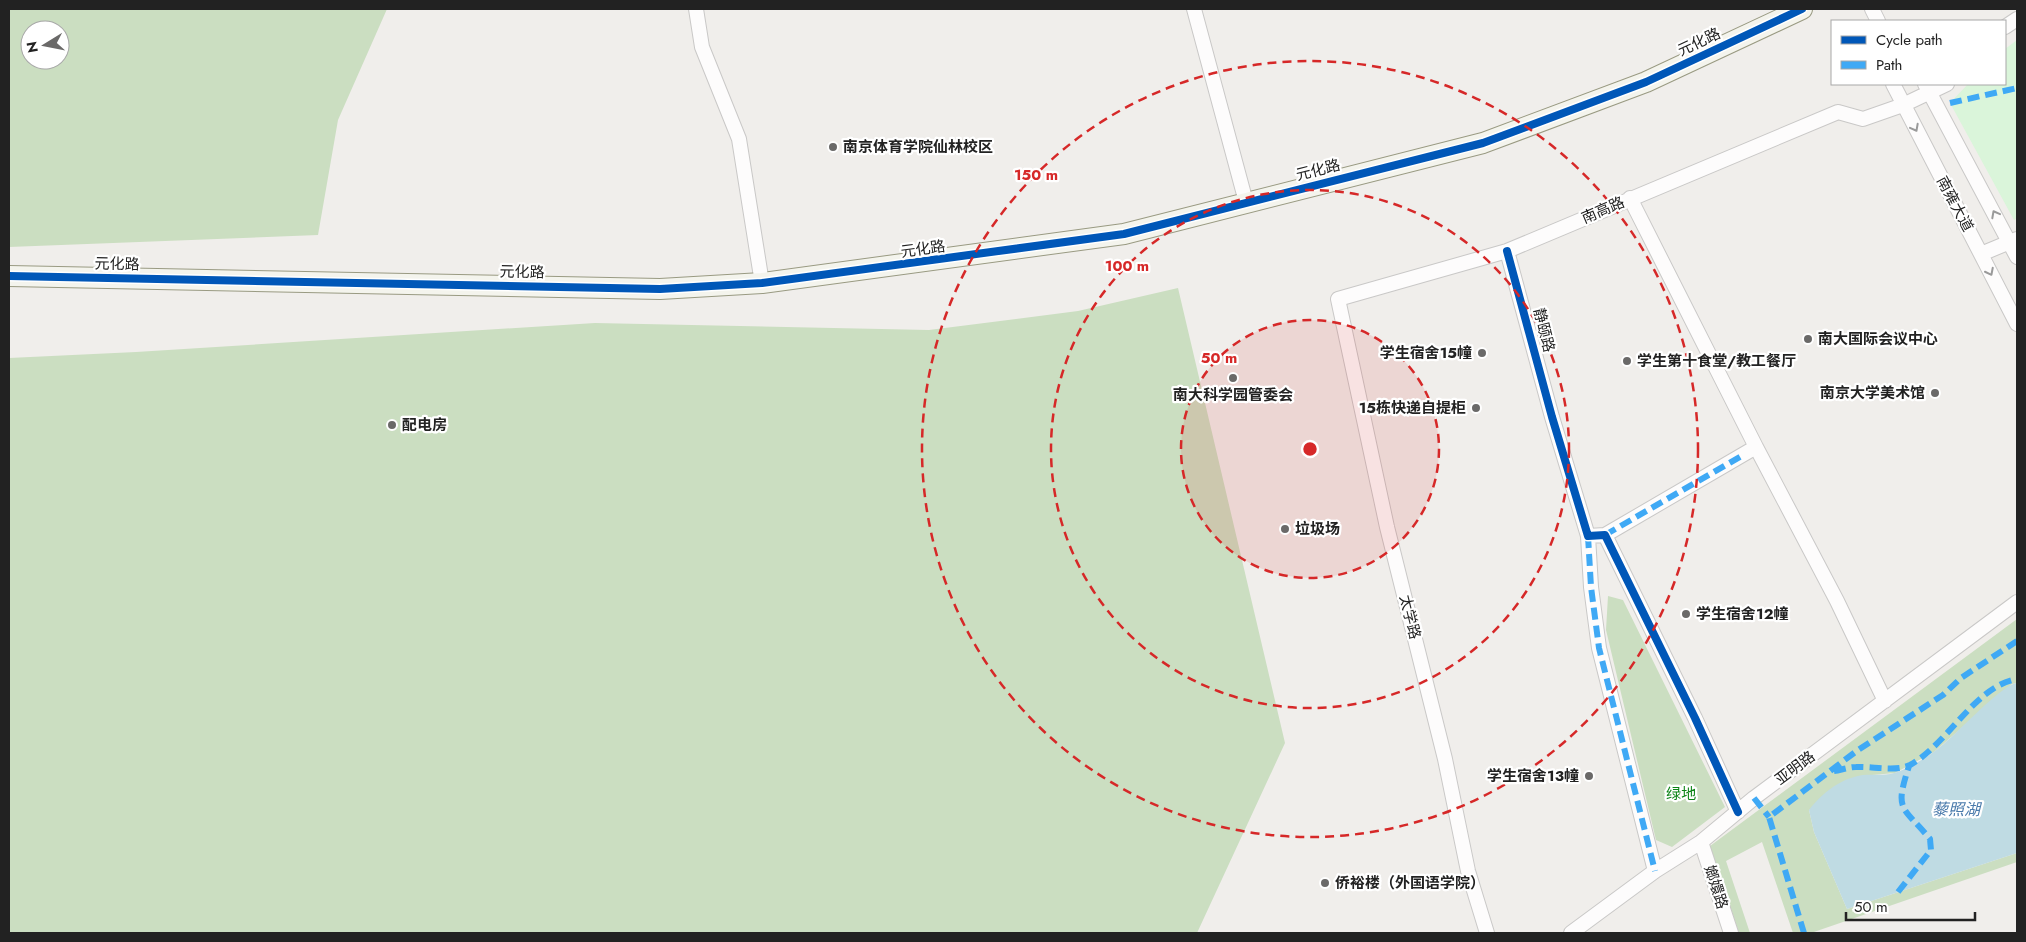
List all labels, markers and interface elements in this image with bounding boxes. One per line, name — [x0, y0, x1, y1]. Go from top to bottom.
north arrow — [20, 20, 70, 70]
legend — [1831, 20, 2006, 85]
street label: 元化路 — [1674, 23, 1724, 61]
text: Cycle path — [1876, 29, 1943, 51]
text: N — [21, 40, 43, 54]
text: Path — [1876, 54, 1902, 76]
one-way arrow — [1909, 122, 1919, 131]
place label: 南京体育学院仙林校区 — [843, 136, 993, 158]
marker: 南京体育学院仙林校区 — [827, 141, 839, 153]
street label: 元化路 — [1293, 154, 1343, 186]
text: 150 m — [1014, 164, 1058, 186]
street label: 南雍大道 — [1931, 172, 1979, 236]
street label: 南高路 — [1578, 191, 1628, 229]
one-way arrow — [1991, 210, 2001, 219]
street label: 元化路 — [899, 235, 947, 263]
street label: 元化路 — [94, 253, 140, 275]
text: 100 m — [1105, 255, 1149, 277]
street label: 元化路 — [499, 261, 545, 283]
one-way arrow — [1984, 266, 1994, 275]
street label: 静颐路 — [1528, 305, 1560, 355]
place label: 南大国际会议中心 — [1818, 328, 1938, 350]
marker: 南大国际会议中心 — [1802, 333, 1814, 345]
place label: 学生宿舍15幢 — [1380, 342, 1472, 364]
text: 50 m — [1201, 347, 1237, 369]
marker: 学生宿舍15幢 — [1476, 347, 1488, 359]
place label: 学生第十食堂/教工餐厅 — [1637, 350, 1796, 372]
marker: 学生第十食堂/教工餐厅 — [1621, 355, 1633, 367]
marker: 南大科学园管委会 — [1227, 372, 1239, 384]
place label: 南京大学美术馆 — [1820, 382, 1925, 404]
place label: 南大科学园管委会 — [1173, 384, 1293, 406]
marker: 南京大学美术馆 — [1929, 387, 1941, 399]
place label: 15栋快递自提柜 — [1359, 397, 1466, 419]
marker: 15栋快递自提柜 — [1470, 402, 1482, 414]
place label: 配电房 — [402, 414, 447, 436]
marker: 配电房 — [386, 419, 398, 431]
centre of rings — [1301, 440, 1319, 458]
place label: 垃圾场 — [1295, 518, 1340, 540]
marker: 垃圾场 — [1279, 523, 1291, 535]
street label: 太学路 — [1394, 592, 1426, 642]
place label: 学生宿舍12幢 — [1696, 603, 1788, 625]
marker: 学生宿舍12幢 — [1680, 608, 1692, 620]
street label: 亚明路 — [1770, 746, 1820, 790]
place label: 学生宿舍13幢 — [1487, 765, 1579, 787]
marker: 学生宿舍13幢 — [1583, 770, 1595, 782]
park label: 绿地 — [1666, 783, 1696, 805]
water label: 藜照湖 — [1932, 798, 1983, 821]
street label: 嫏嬛路 — [1699, 862, 1733, 912]
place label: 侨裕楼（外国语学院） — [1335, 872, 1485, 894]
marker: 侨裕楼（外国语学院） — [1319, 877, 1331, 889]
scale bar — [1846, 890, 1975, 922]
text: 50 m — [1854, 896, 1888, 918]

